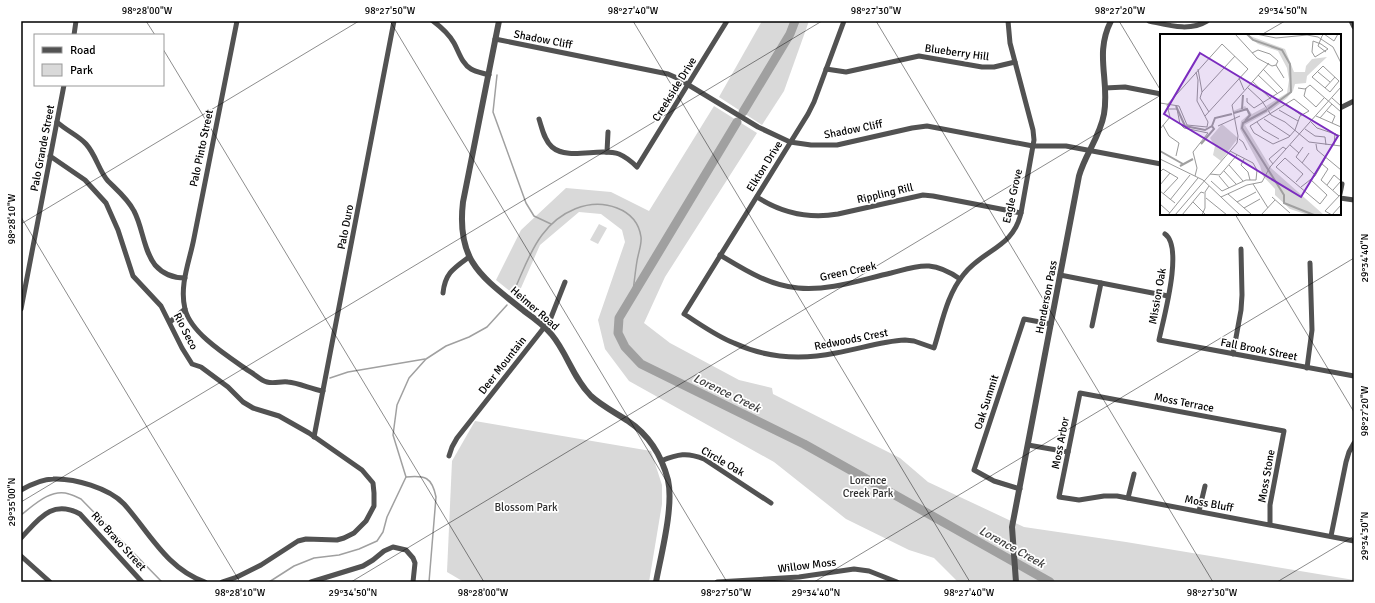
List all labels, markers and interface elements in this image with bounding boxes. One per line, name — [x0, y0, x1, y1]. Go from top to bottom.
text: 98°28'00"W — [122, 5, 173, 17]
text: 98°27'50"W — [365, 5, 416, 17]
text: 98°27'40"W — [608, 5, 659, 17]
text: 98°27'30"W — [851, 5, 902, 17]
text: 98°27'20"W — [1095, 5, 1146, 17]
text: 29°34'50"N — [1259, 5, 1307, 17]
street label: Shadow Cliff — [513, 27, 574, 52]
legend — [34, 34, 164, 86]
inset map — [1160, 34, 1341, 215]
street label: Blueberry Hill — [924, 42, 990, 63]
text: Road — [70, 43, 96, 58]
street label: Creekside Drive — [650, 55, 699, 124]
text: Park — [70, 63, 93, 78]
street label: Palo Grande Street — [28, 104, 57, 192]
street label: Palo Pinto Street — [187, 108, 216, 188]
street label: Shadow Cliff — [823, 117, 884, 142]
street label: Elkton Drive — [744, 138, 785, 194]
street label: Eagle Grove — [1000, 168, 1025, 225]
street label: Rippling Rill — [856, 181, 915, 206]
text: 98°28'10"W — [6, 193, 18, 244]
street label: Palo Duro — [335, 203, 356, 251]
text: 29°34'40"N — [1359, 234, 1371, 282]
street label: Green Creek — [819, 259, 878, 284]
street label: Henderson Pass — [1033, 259, 1060, 335]
street label: Mission Oak — [1146, 267, 1169, 325]
street label: Heimer Road — [508, 284, 562, 333]
street label: Rio Seco — [171, 310, 201, 352]
street label: Redwoods Crest — [813, 326, 889, 353]
street label: Deer Mountain — [476, 334, 529, 397]
street label: Fall Brook Street — [1219, 336, 1299, 363]
water label: Lorence Creek — [691, 371, 764, 417]
street label: Oak Summit — [971, 373, 1002, 431]
text: 98°27'20"W — [1359, 385, 1371, 436]
street label: Moss Terrace — [1153, 390, 1215, 415]
street label: Moss Arbor — [1049, 416, 1072, 470]
street label: Circle Oak — [699, 444, 747, 479]
street label: Moss Stone — [1255, 448, 1278, 504]
park label: Lorence Creek Park — [843, 474, 894, 500]
text: 29°35'00"N — [6, 478, 18, 526]
street label: Moss Bluff — [1183, 492, 1235, 515]
park label: Blossom Park — [494, 501, 558, 514]
street label: Rio Bravo Street — [89, 509, 149, 574]
text: 29°34'30"N — [1359, 512, 1371, 560]
water label: Lorence Creek — [976, 523, 1048, 572]
street label: Willow Moss — [777, 555, 837, 576]
text: 98°28'10"W — [215, 587, 266, 599]
text: 29°34'50"N — [329, 587, 377, 599]
text: 98°28'00"W — [458, 587, 509, 599]
text: 98°27'50"W — [701, 587, 752, 599]
text: 29°34'40"N — [792, 587, 840, 599]
text: 98°27'40"W — [944, 587, 995, 599]
text: 98°27'30"W — [1187, 587, 1238, 599]

